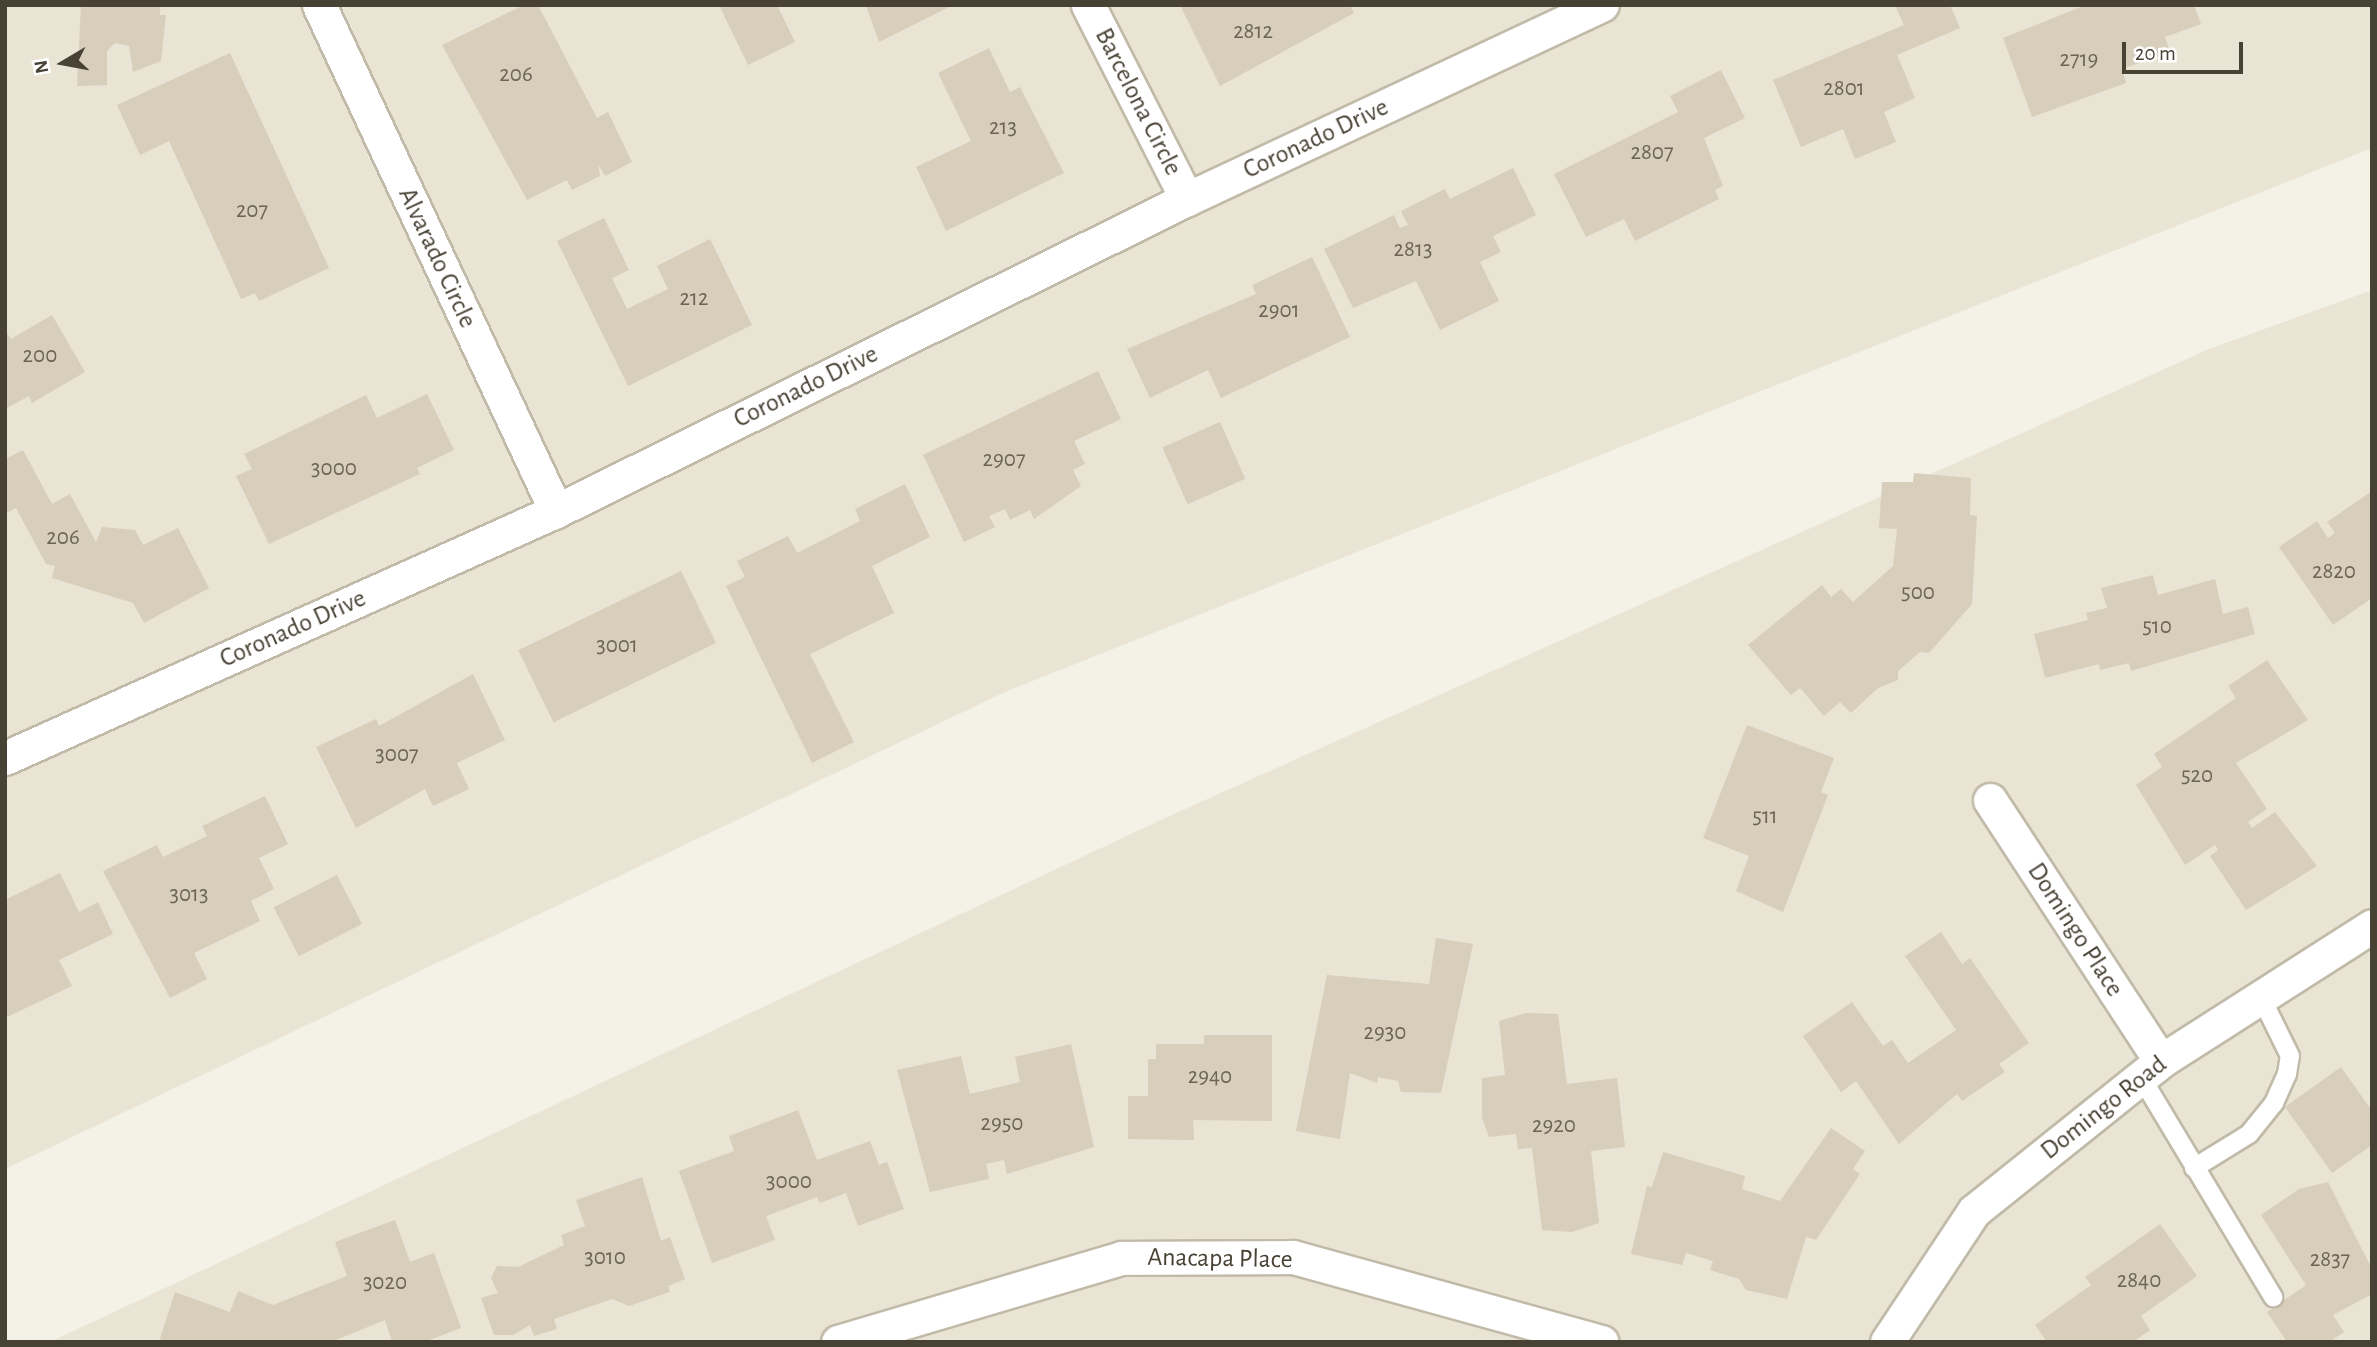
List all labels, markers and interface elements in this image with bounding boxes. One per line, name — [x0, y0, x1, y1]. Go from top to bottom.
house number: 2812 — [1233, 18, 1273, 46]
street label: Barcelona Circle — [1087, 23, 1189, 181]
north arrow — [28, 28, 98, 98]
scale bar — [2125, 28, 2246, 72]
text: 20 m — [2135, 43, 2176, 64]
house number: 2719 — [2060, 46, 2098, 74]
text: N — [31, 59, 52, 75]
house number: 206 — [499, 61, 533, 89]
house number: 2801 — [1823, 75, 1865, 103]
street label: Coronado Drive — [1239, 92, 1393, 186]
house number: 213 — [989, 114, 1017, 142]
house number: 2807 — [1630, 139, 1674, 167]
street label: Alvarado Circle — [391, 183, 483, 333]
house number: 207 — [236, 197, 268, 225]
house number: 2813 — [1394, 236, 1432, 264]
house number: 212 — [680, 285, 708, 313]
house number: 2901 — [1258, 297, 1300, 325]
street label: Coronado Drive — [729, 339, 883, 435]
house number: 200 — [23, 342, 57, 370]
house number: 2907 — [982, 446, 1026, 474]
house number: 3000 — [311, 455, 357, 483]
house number: 206 — [46, 524, 80, 552]
house number: 2820 — [2312, 558, 2356, 586]
house number: 500 — [1901, 579, 1935, 607]
street label: Coronado Drive — [215, 583, 371, 675]
house number: 510 — [2142, 613, 2172, 641]
house number: 3001 — [596, 632, 638, 660]
house number: 3007 — [375, 741, 419, 769]
house number: 520 — [2181, 762, 2213, 790]
house number: 511 — [1752, 803, 1778, 831]
street label: Domingo Place — [2020, 857, 2130, 1003]
house number: 3013 — [169, 881, 209, 909]
house number: 2930 — [1364, 1019, 1406, 1047]
street label: Domingo Road — [2035, 1049, 2173, 1167]
house number: 2940 — [1188, 1063, 1232, 1091]
house number: 2950 — [980, 1110, 1024, 1138]
house number: 2920 — [1532, 1112, 1576, 1140]
house number: 3000 — [766, 1168, 812, 1196]
street label: Anacapa Place — [1147, 1242, 1293, 1276]
house number: 3010 — [584, 1244, 626, 1272]
house number: 2837 — [2310, 1246, 2350, 1274]
house number: 2840 — [2117, 1267, 2161, 1295]
house number: 3020 — [363, 1269, 407, 1297]

